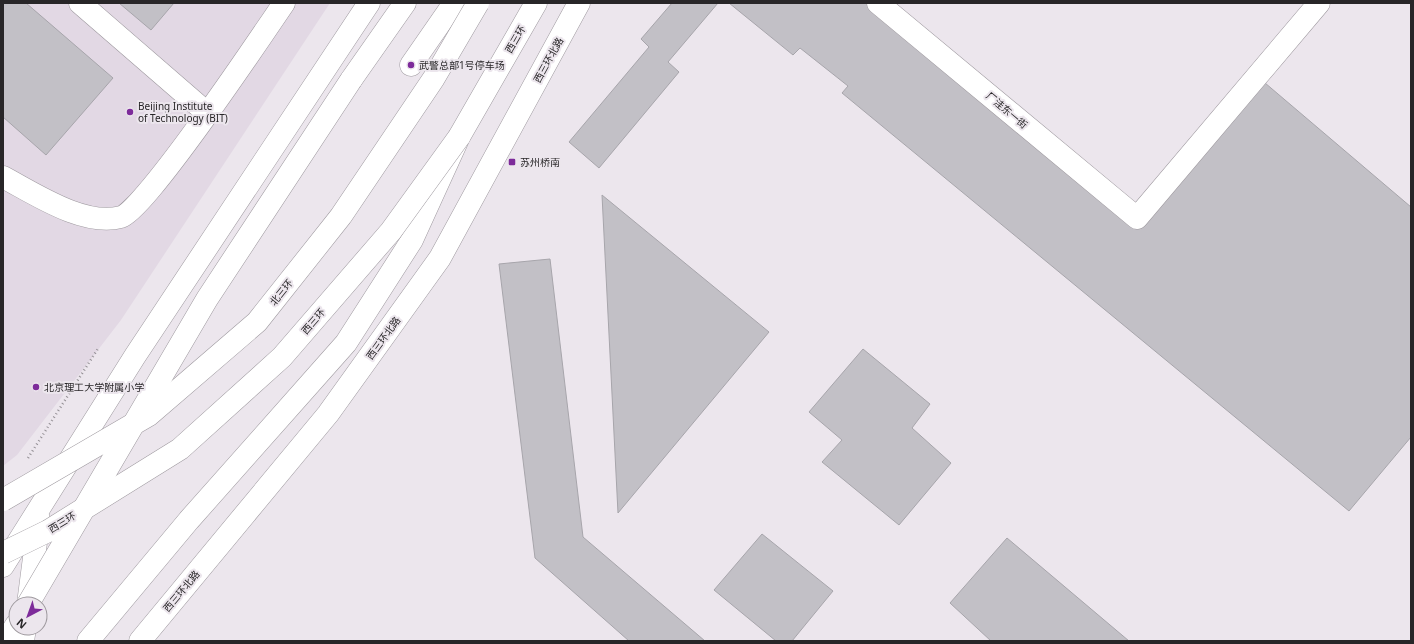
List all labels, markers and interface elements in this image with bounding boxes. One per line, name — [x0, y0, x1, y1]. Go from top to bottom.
street label: 西三环 — [501, 23, 529, 55]
street label: 西三环北路 — [530, 35, 566, 85]
place label: 武警总部1号停车场 — [419, 58, 505, 72]
marker: 武警总部1号停车场 — [406, 60, 416, 70]
street label: 厂洼东一街 — [983, 89, 1031, 131]
place label: Beijing Institute of Technology (BIT) — [138, 99, 228, 125]
marker: Beijing Institute of Technology (BIT) — [125, 107, 135, 117]
place label: 苏州桥南 — [520, 155, 560, 169]
marker: 苏州桥南 — [507, 157, 517, 167]
street label: 北三环 — [266, 276, 296, 308]
street label: 西三环 — [298, 305, 328, 337]
street label: 西三环北路 — [363, 314, 403, 362]
place label: 北京理工大学附属小学 — [44, 380, 144, 394]
marker: 北京理工大学附属小学 — [31, 382, 41, 392]
street label: 西三环 — [46, 508, 78, 536]
street label: 西三环北路 — [160, 567, 202, 615]
north arrow — [8, 596, 48, 636]
text: N — [13, 615, 29, 633]

